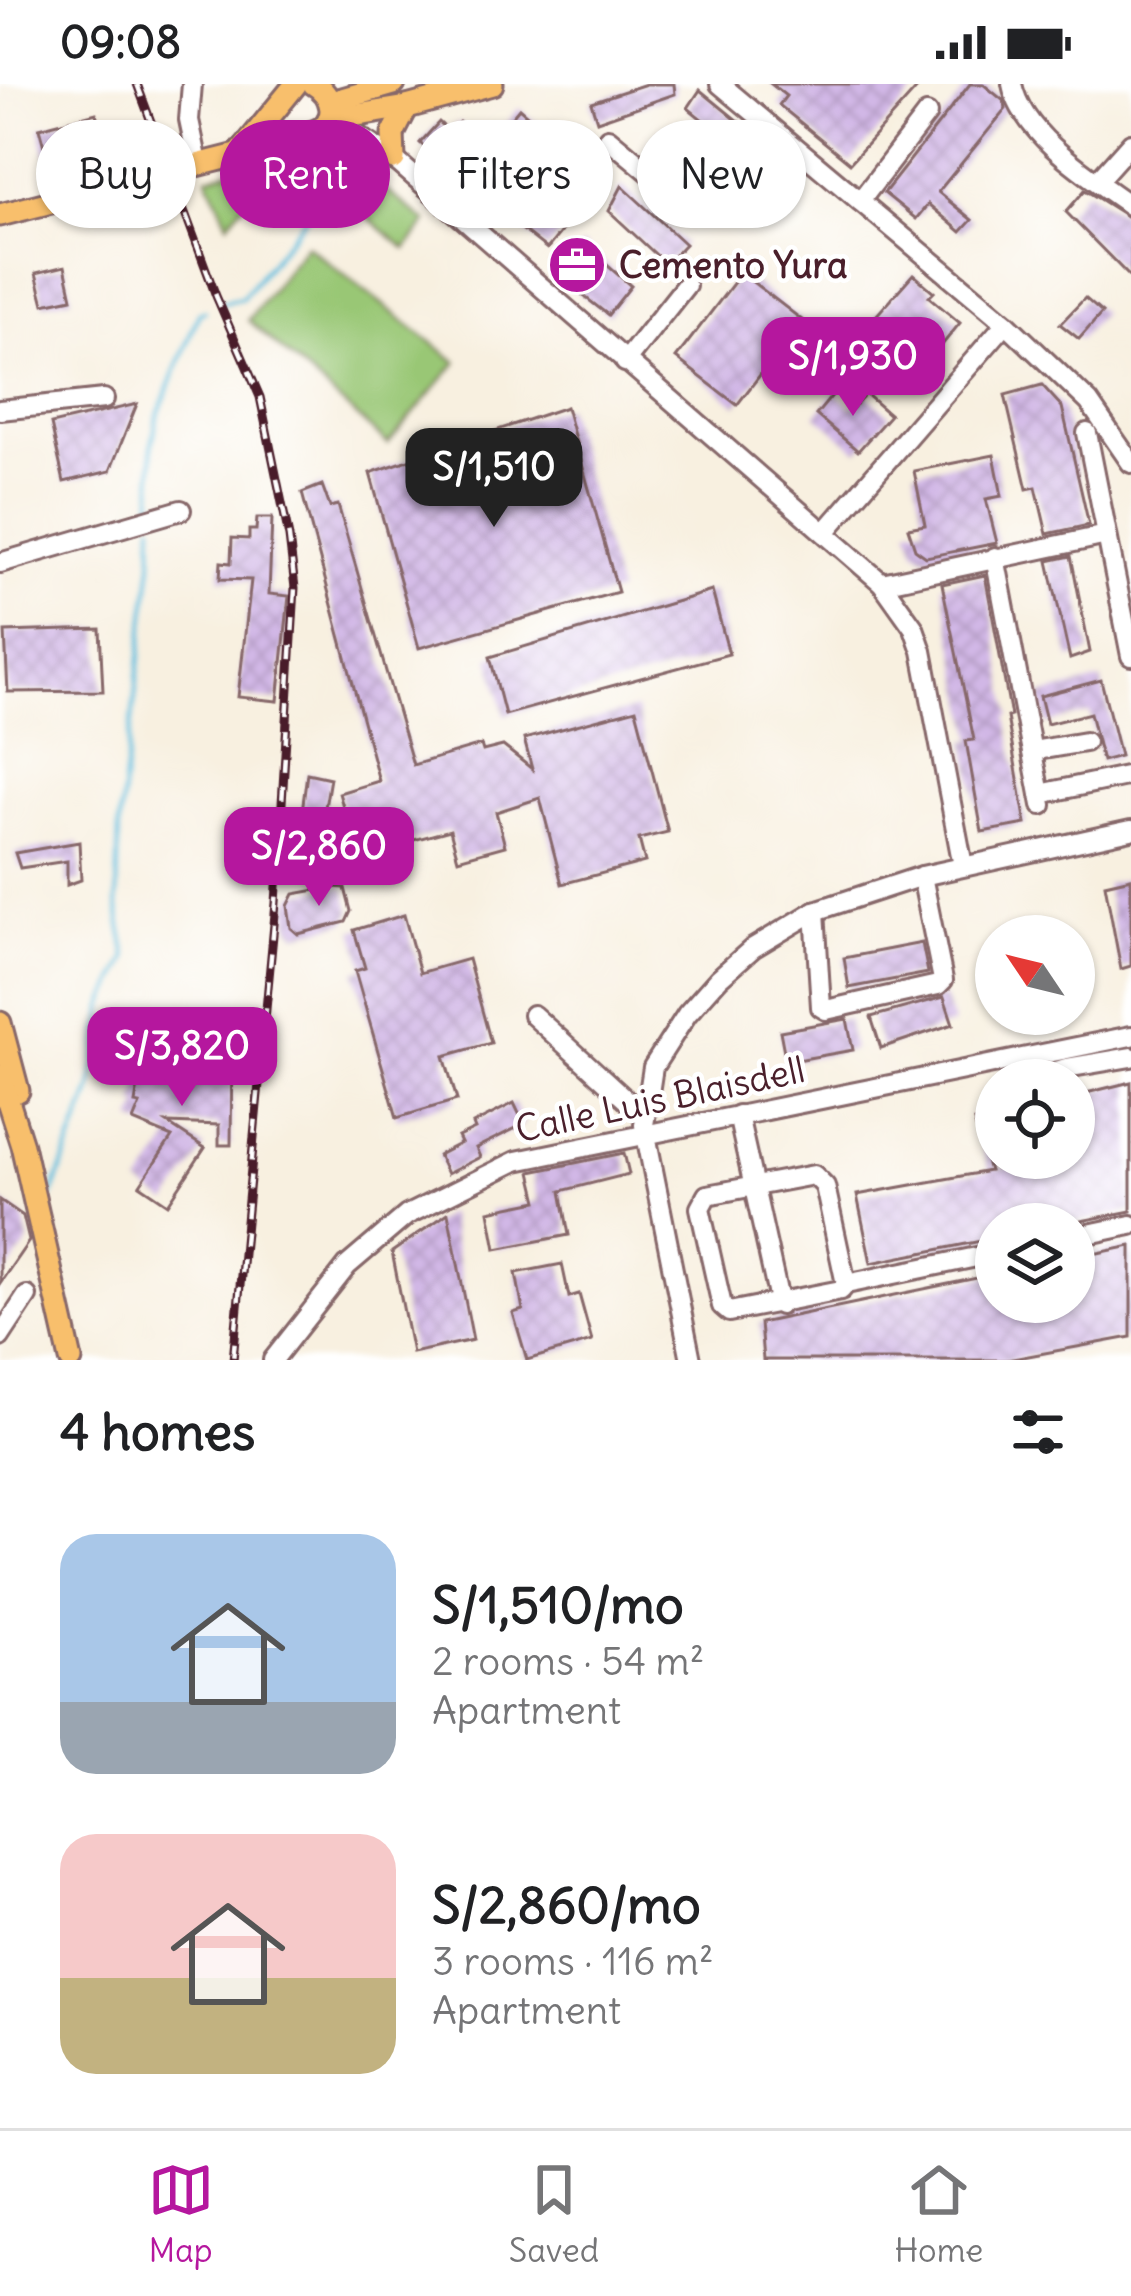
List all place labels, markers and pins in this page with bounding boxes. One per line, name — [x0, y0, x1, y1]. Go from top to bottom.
office icon: Cemento Yura — [546, 234, 608, 296]
place label: Cemento Yura — [619, 243, 847, 288]
pin: S/1,930 — [742, 317, 964, 419]
pin: S/1,510 — [383, 428, 605, 530]
pin: S/2,860 — [208, 807, 430, 909]
pin: S/3,820 — [71, 1007, 293, 1109]

